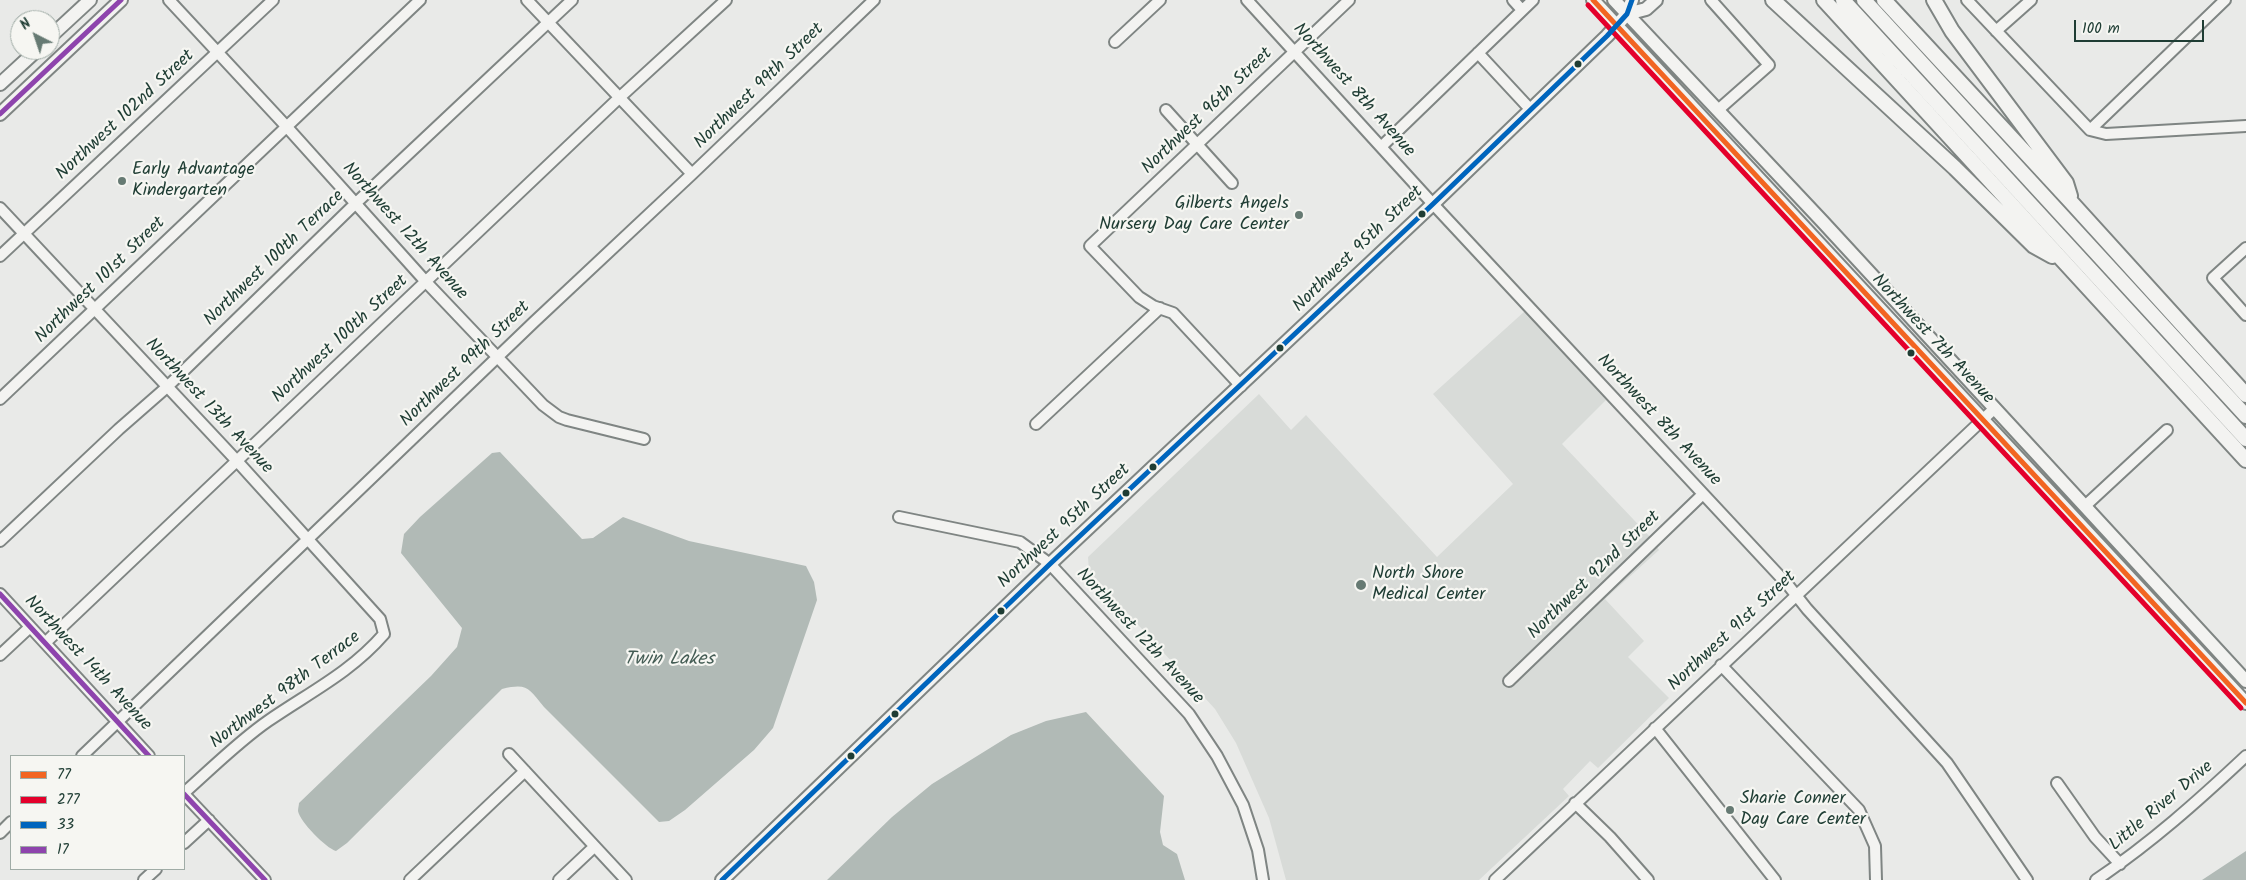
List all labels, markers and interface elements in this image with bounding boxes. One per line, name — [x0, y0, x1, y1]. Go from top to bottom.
north arrow — [10, 10, 60, 60]
scale bar — [2076, 10, 2206, 42]
text: N — [15, 13, 36, 36]
text: 100 m — [2082, 17, 2120, 41]
street label: Northwest 99th Street — [691, 19, 829, 155]
street label: Northwest 8th Avenue — [1287, 20, 1419, 162]
street label: Northwest 96th Street — [1138, 44, 1278, 180]
street label: Northwest 102nd Street — [52, 46, 200, 186]
unlabelled marker — [1573, 59, 1583, 69]
street label: Northwest 12th Avenue — [336, 159, 472, 305]
place label: Early Advantage Kindergarten — [132, 160, 255, 202]
marker: Early Advantage Kindergarten — [116, 175, 128, 187]
street label: Northwest 95th Street — [1289, 182, 1429, 318]
street label: Northwest 100th Terrace — [200, 186, 350, 332]
place label: Gilberts Angels Nursery Day Care Center — [1099, 194, 1289, 236]
marker: Gilberts Angels Nursery Day Care Center — [1293, 209, 1305, 221]
unlabelled marker — [1417, 209, 1427, 219]
street label: Northwest 101st Street — [31, 213, 171, 349]
street label: Northwest 7th Avenue — [1866, 270, 1998, 410]
street label: Northwest 100th Street — [269, 271, 413, 409]
street label: Northwest 99th Street — [397, 297, 535, 433]
street label: Northwest 13th Avenue — [139, 335, 277, 479]
unlabelled marker — [1275, 343, 1285, 353]
unlabelled marker — [1906, 348, 1916, 358]
street label: Northwest 8th Avenue — [1591, 351, 1725, 491]
street label: Northwest 95th Street — [994, 460, 1136, 594]
unlabelled marker — [1148, 462, 1158, 472]
unlabelled marker — [1121, 488, 1131, 498]
street label: Northwest 92nd Street — [1524, 507, 1666, 645]
place label: North Shore Medical Center — [1372, 564, 1485, 606]
street label: Northwest 12th Avenue — [1070, 565, 1208, 709]
street label: Northwest 91st Street — [1665, 567, 1801, 697]
marker: North Shore Medical Center — [1354, 578, 1368, 592]
street label: Northwest 14th Avenue — [19, 592, 155, 736]
unlabelled marker — [996, 606, 1006, 616]
street label: Northwest 98th Terrace — [207, 627, 365, 755]
water label: Twin Lakes — [624, 650, 714, 672]
unlabelled marker — [890, 709, 900, 719]
unlabelled marker — [846, 751, 856, 761]
legend — [10, 755, 185, 870]
street label: Little River Drive — [2106, 757, 2218, 857]
text: 77 — [57, 763, 71, 787]
text: 277 — [57, 788, 80, 812]
place label: Sharie Conner Day Care Center — [1740, 789, 1866, 832]
marker: Sharie Conner Day Care Center — [1724, 804, 1736, 816]
text: 33 — [57, 813, 74, 837]
text: 17 — [57, 838, 69, 862]

